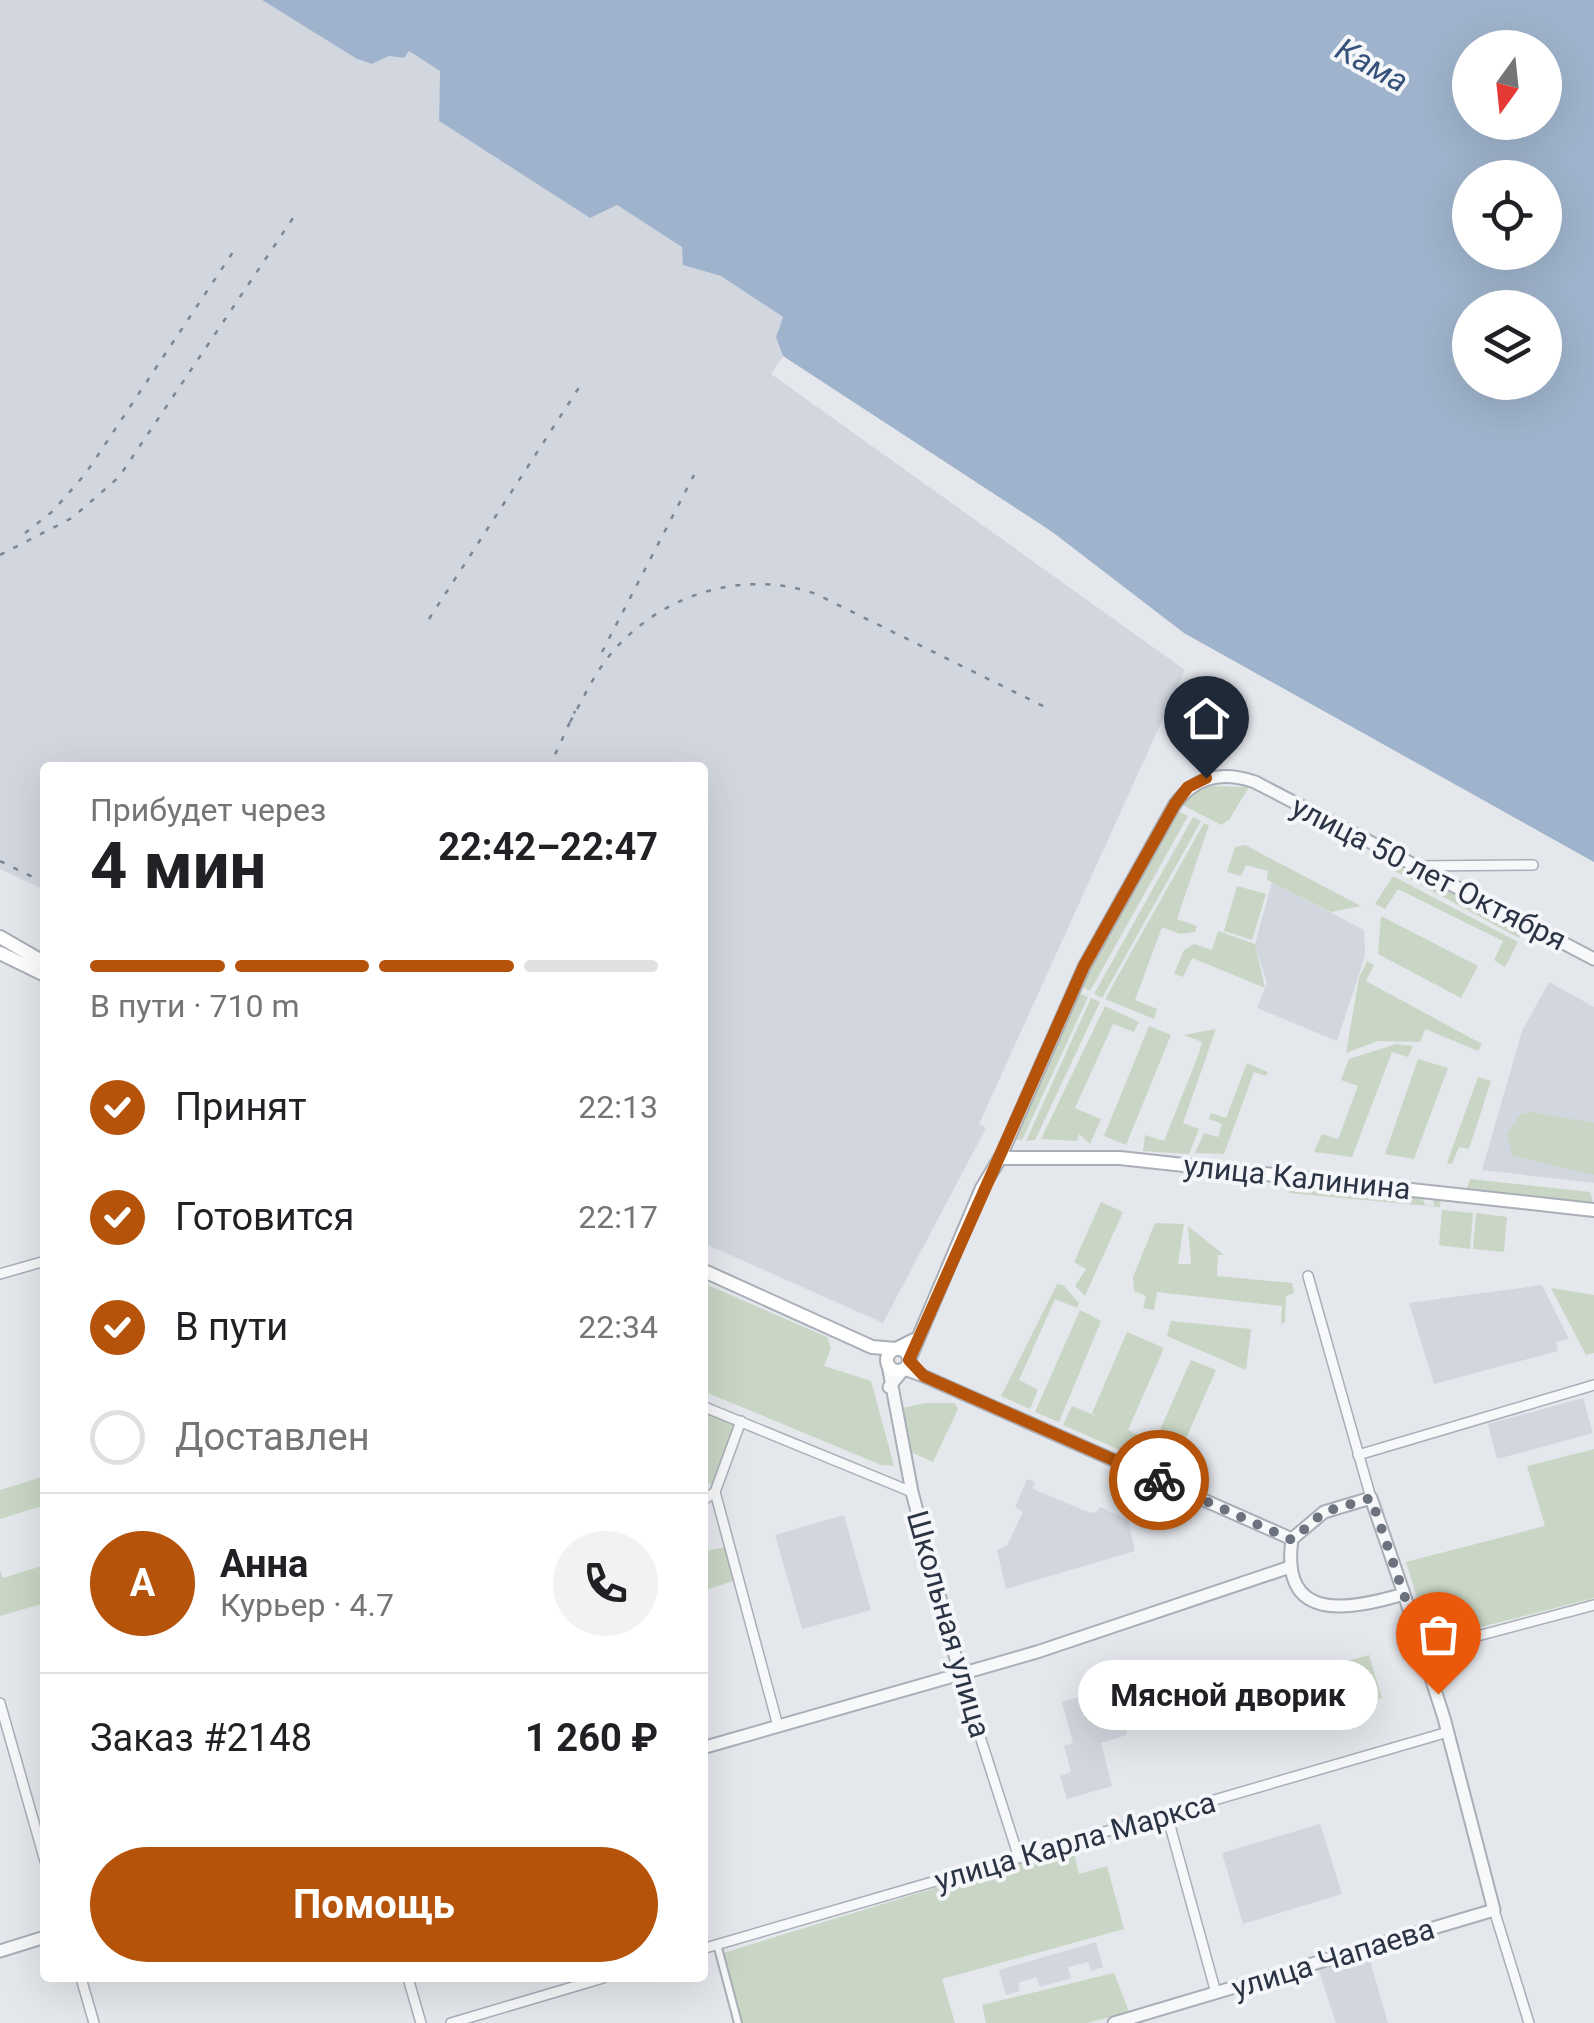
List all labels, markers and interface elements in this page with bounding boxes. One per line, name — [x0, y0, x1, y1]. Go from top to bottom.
water label: Кама — [1329, 30, 1415, 100]
north arrow — [1452, 30, 1562, 140]
map controls — [1452, 30, 1562, 400]
button: locate — [1452, 160, 1562, 270]
button: layers — [1452, 290, 1562, 400]
pin — [1164, 676, 1249, 779]
icon: home — [1179, 691, 1234, 746]
street label: улица 50 лет Октября — [1286, 789, 1572, 957]
text: Прибудет через — [90, 791, 326, 829]
text: 22:42–22:47 — [438, 825, 658, 869]
text: 4 мин — [90, 828, 266, 904]
text: В пути · 710 m — [90, 987, 300, 1025]
icon: check — [90, 1080, 145, 1135]
text: Принят — [175, 1085, 306, 1129]
text: 22:13 — [578, 1088, 658, 1126]
street label: улица Калинина — [1182, 1148, 1412, 1206]
icon: check — [90, 1190, 145, 1245]
text: Готовится — [175, 1195, 354, 1239]
text: 22:17 — [578, 1198, 658, 1236]
icon: check — [90, 1300, 145, 1355]
text: В пути — [175, 1305, 288, 1349]
text: 22:34 — [578, 1308, 658, 1346]
text: Доставлен — [175, 1415, 370, 1459]
courier — [1109, 1430, 1209, 1530]
icon: bike — [1132, 1453, 1187, 1508]
street label: Школьная улица — [900, 1506, 998, 1742]
button: phone — [553, 1531, 658, 1636]
text: Анна — [220, 1542, 308, 1586]
text: А — [130, 1561, 155, 1605]
text: Курьер · 4.7 — [220, 1586, 394, 1624]
pin — [1396, 1592, 1481, 1695]
icon: bag — [1411, 1607, 1466, 1662]
callout: Мясной дворик — [1078, 1659, 1378, 1729]
text: Мясной дворик — [1110, 1676, 1346, 1714]
text: Заказ #2148 — [90, 1716, 312, 1760]
text: 1 260 ₽ — [525, 1716, 658, 1760]
street label: улица Карла Маркса — [931, 1784, 1219, 1898]
button: Помощь — [90, 1847, 658, 1962]
street label: улица Чапаева — [1228, 1911, 1438, 2005]

